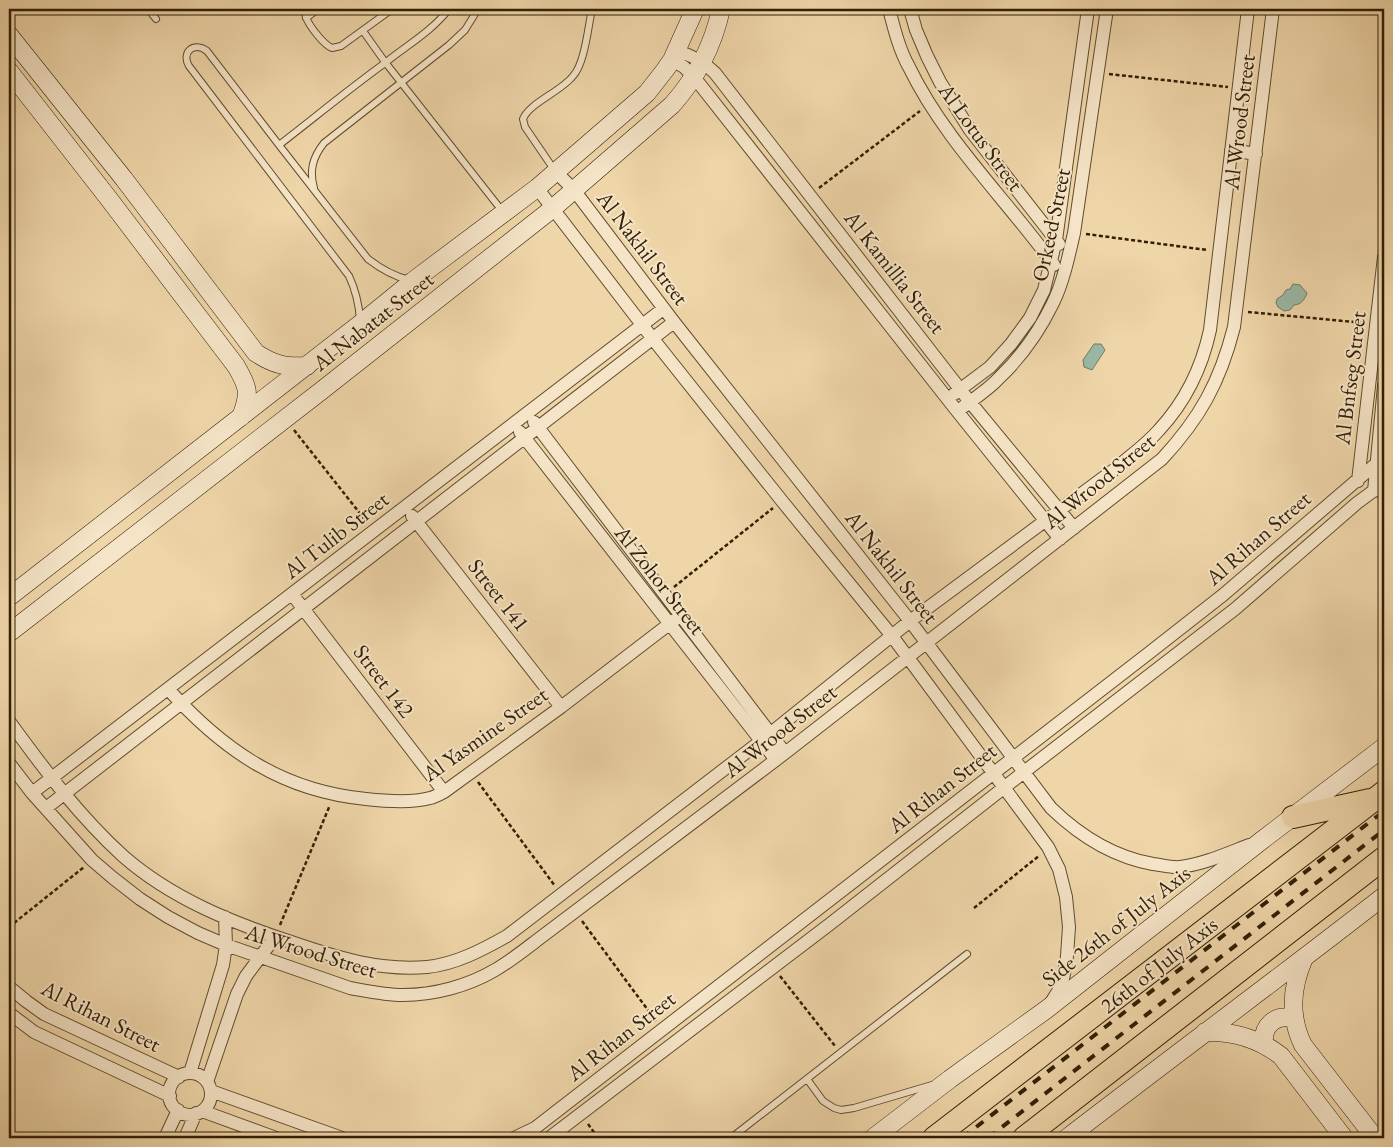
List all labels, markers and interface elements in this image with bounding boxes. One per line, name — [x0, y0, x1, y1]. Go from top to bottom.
street label: Al Wrood Street — [1216, 53, 1262, 192]
street label: Al Lotus Street — [931, 76, 1030, 197]
street label: Orkeed Street — [1025, 166, 1077, 284]
street label: Al Nakhil Street — [590, 184, 696, 311]
street label: Al Kamillia Street — [837, 204, 952, 340]
street label: Al Nabatat Street — [306, 265, 440, 378]
street label: Al Bnfseg Street — [1327, 309, 1373, 447]
street label: Al Wrood Street — [1036, 427, 1161, 536]
street label: Al Rihan Street — [1199, 484, 1317, 592]
street label: Al Tulib Street — [277, 485, 395, 586]
street label: Al Nakhil Street — [838, 504, 945, 630]
street label: Al Zohor Street — [608, 519, 712, 641]
street label: Street 141 — [462, 553, 536, 637]
street label: Street 142 — [347, 639, 421, 724]
street label: Al Wrood Street — [717, 678, 843, 785]
street label: Al Yasmine Street — [416, 680, 553, 789]
street label: Al Rihan Street — [881, 736, 1002, 840]
street label: Side 26th of July Axis — [1036, 860, 1196, 992]
street label: 26th of July Axis — [1095, 911, 1223, 1019]
street label: Al Wrood Street — [241, 917, 380, 985]
street label: Al Rihan Street — [35, 973, 166, 1059]
street label: Al Rihan Street — [560, 984, 681, 1088]

